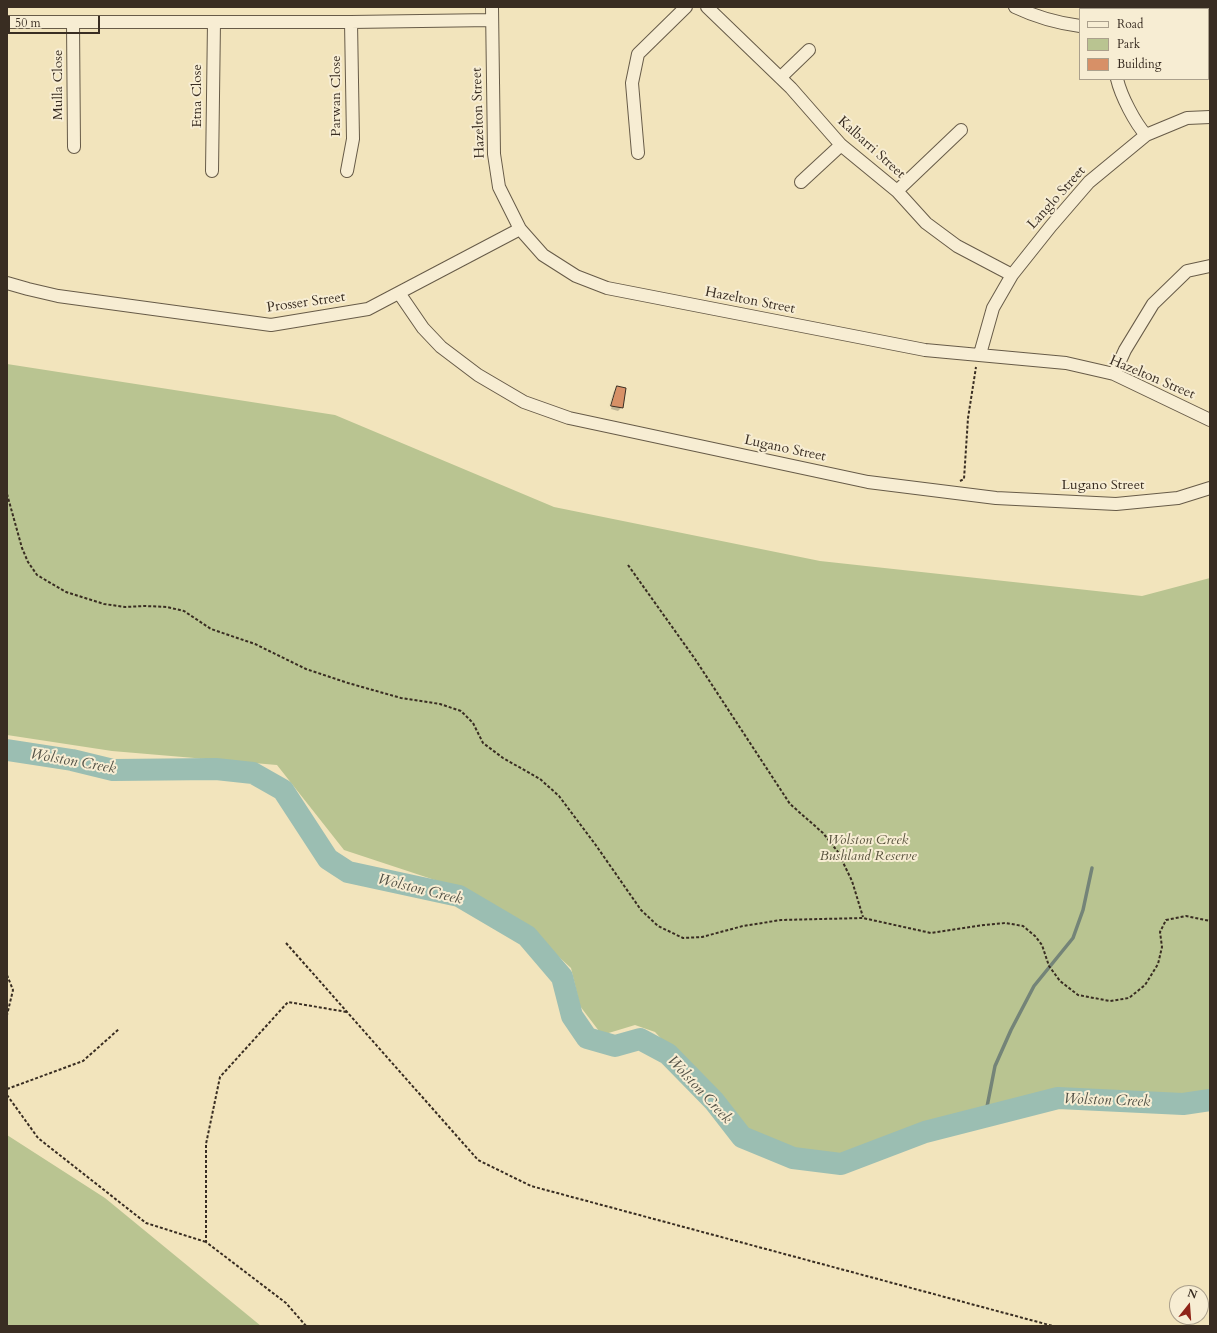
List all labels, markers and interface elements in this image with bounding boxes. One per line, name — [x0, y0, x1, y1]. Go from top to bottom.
scale bar — [10, 8, 102, 34]
legend — [1079, 8, 1209, 80]
text: 50 m — [15, 15, 41, 31]
text: Road — [1117, 16, 1143, 32]
text: Park — [1117, 36, 1140, 52]
street label: Mulla Close — [51, 50, 67, 120]
street label: Parwan Close — [329, 55, 345, 137]
text: Building — [1117, 56, 1161, 72]
street label: Etna Close — [190, 64, 206, 128]
street label: Hazelton Street — [469, 67, 489, 159]
street label: Kalbarri Street — [834, 113, 908, 183]
street label: Langlo Street — [1024, 163, 1090, 233]
street label: Hazelton Street — [704, 284, 796, 318]
street label: Prosser Street — [266, 289, 346, 317]
street label: Hazelton Street — [1107, 352, 1197, 404]
street label: Lugano Street — [743, 432, 827, 466]
street label: Lugano Street — [1061, 478, 1145, 494]
water label: Wolston Creek — [29, 746, 117, 778]
park label: Wolston Creek Bushland Reserve — [819, 833, 917, 866]
water label: Wolston Creek — [376, 871, 464, 909]
water label: Wolston Creek — [663, 1052, 735, 1128]
water label: Wolston Creek — [1063, 1090, 1151, 1112]
north arrow — [1169, 1285, 1209, 1325]
text: N — [1186, 1285, 1199, 1303]

